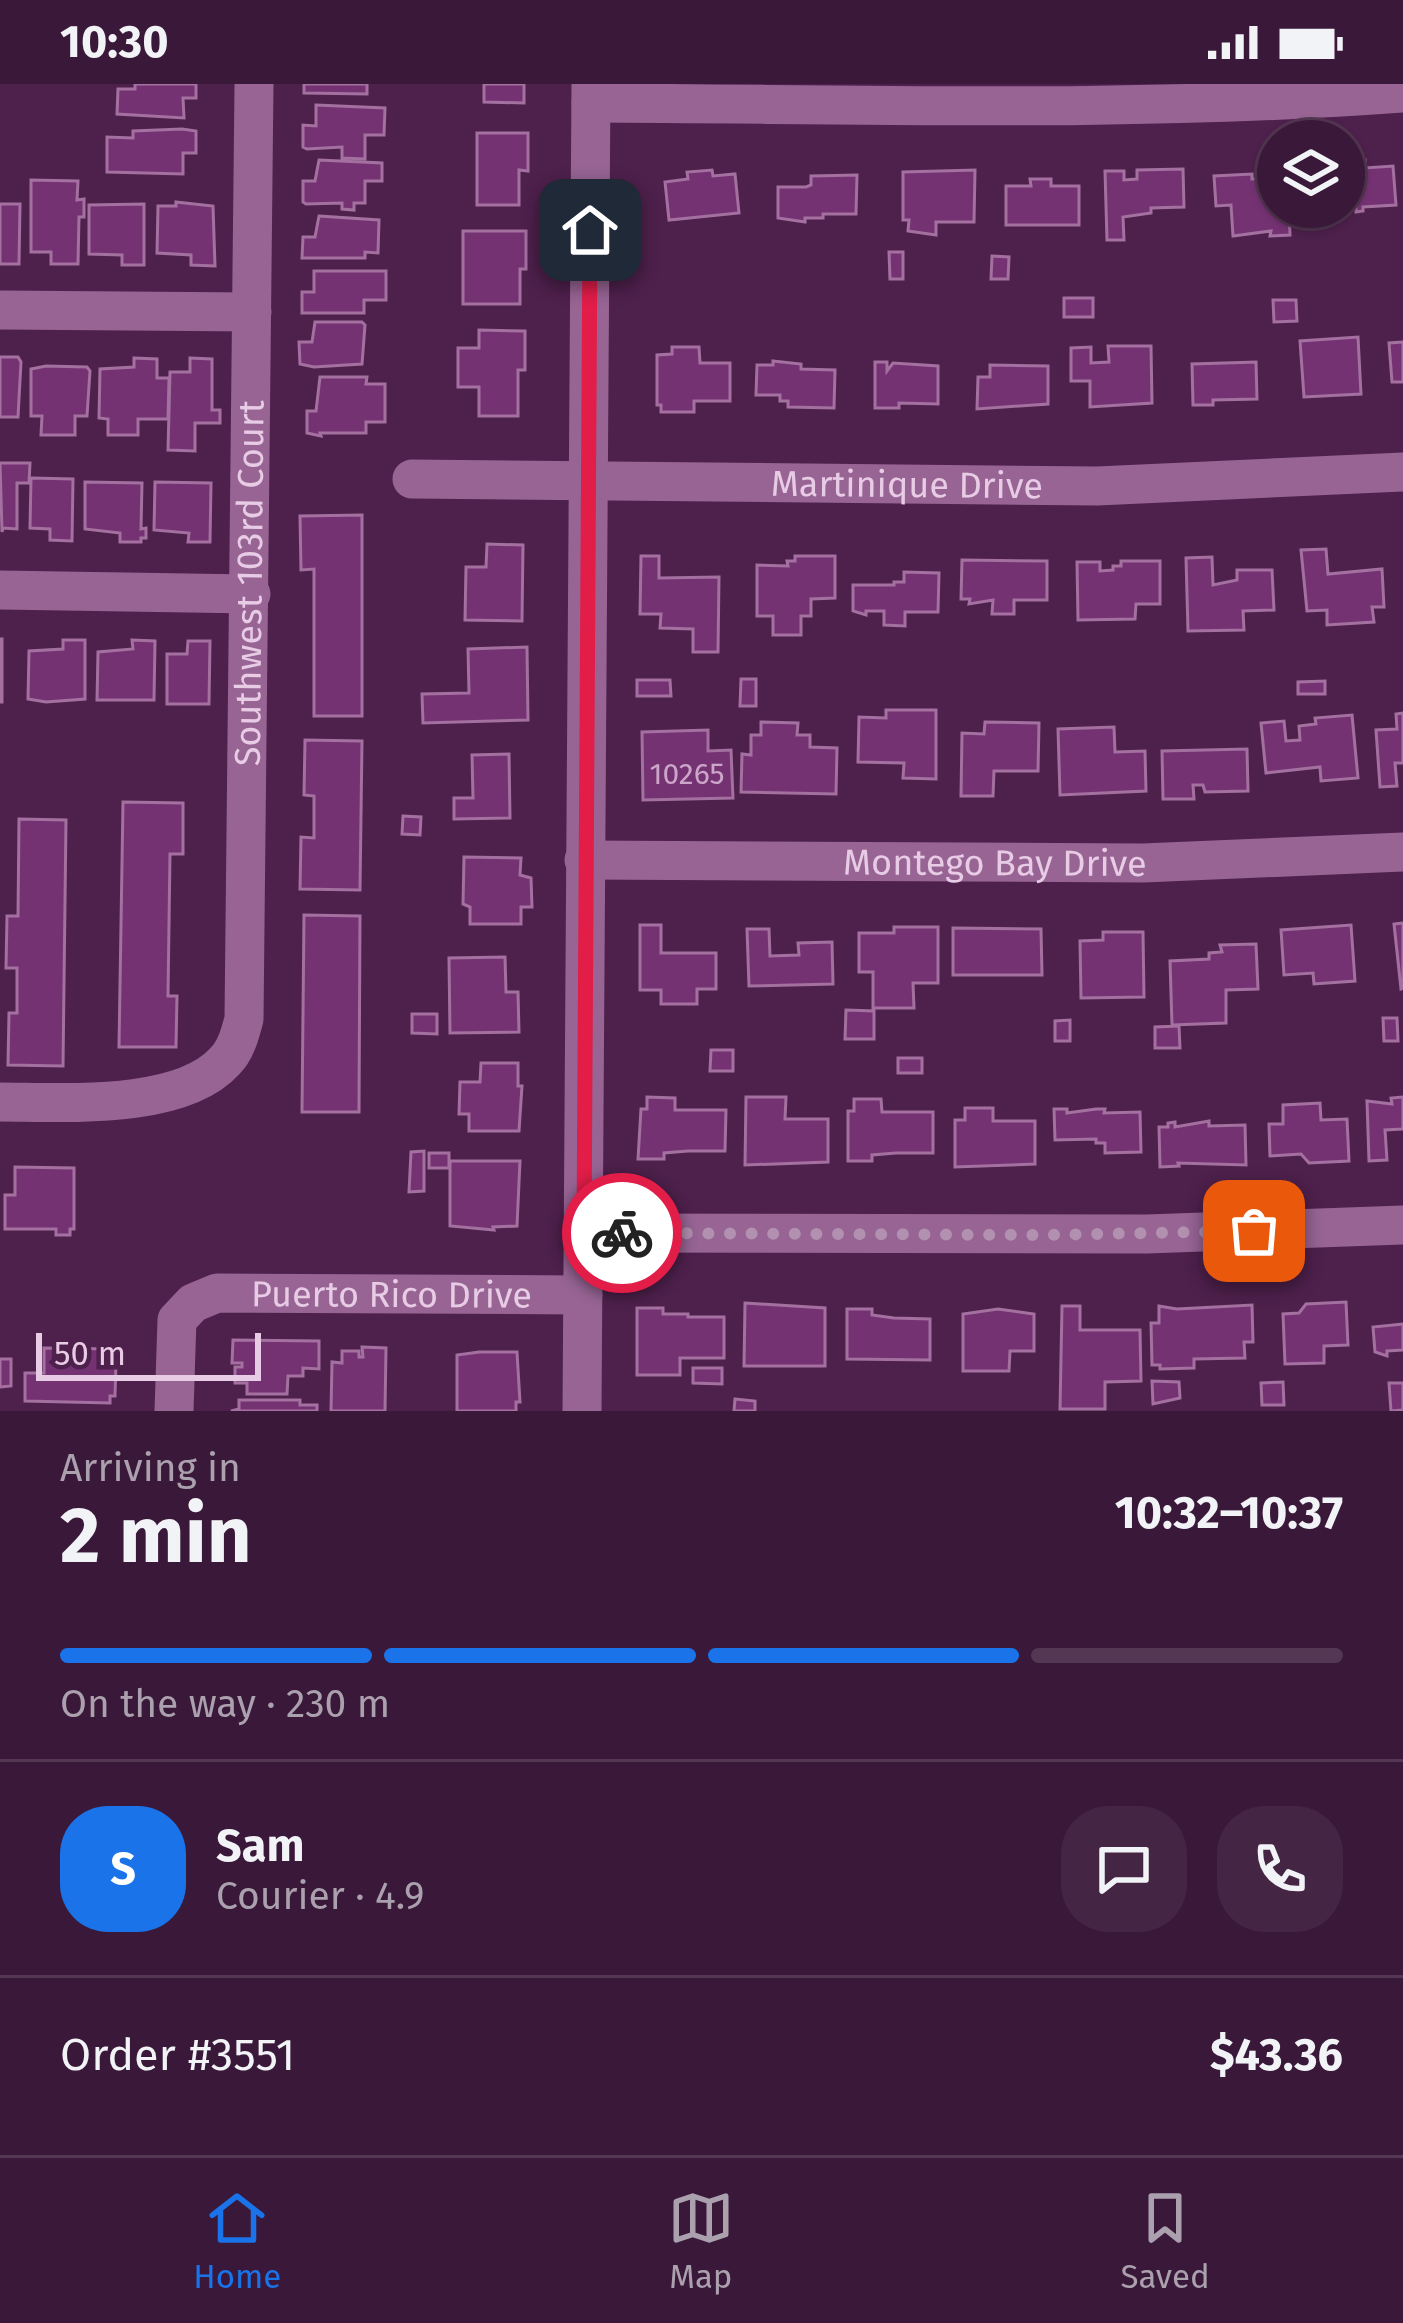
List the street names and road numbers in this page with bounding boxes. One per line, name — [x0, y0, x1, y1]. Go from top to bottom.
street label: Southwest 103rd Court — [226, 400, 274, 766]
street label: Martinique Drive — [771, 462, 1043, 508]
street label: Montego Bay Drive — [843, 840, 1147, 886]
street label: Puerto Rico Drive — [251, 1272, 532, 1318]

